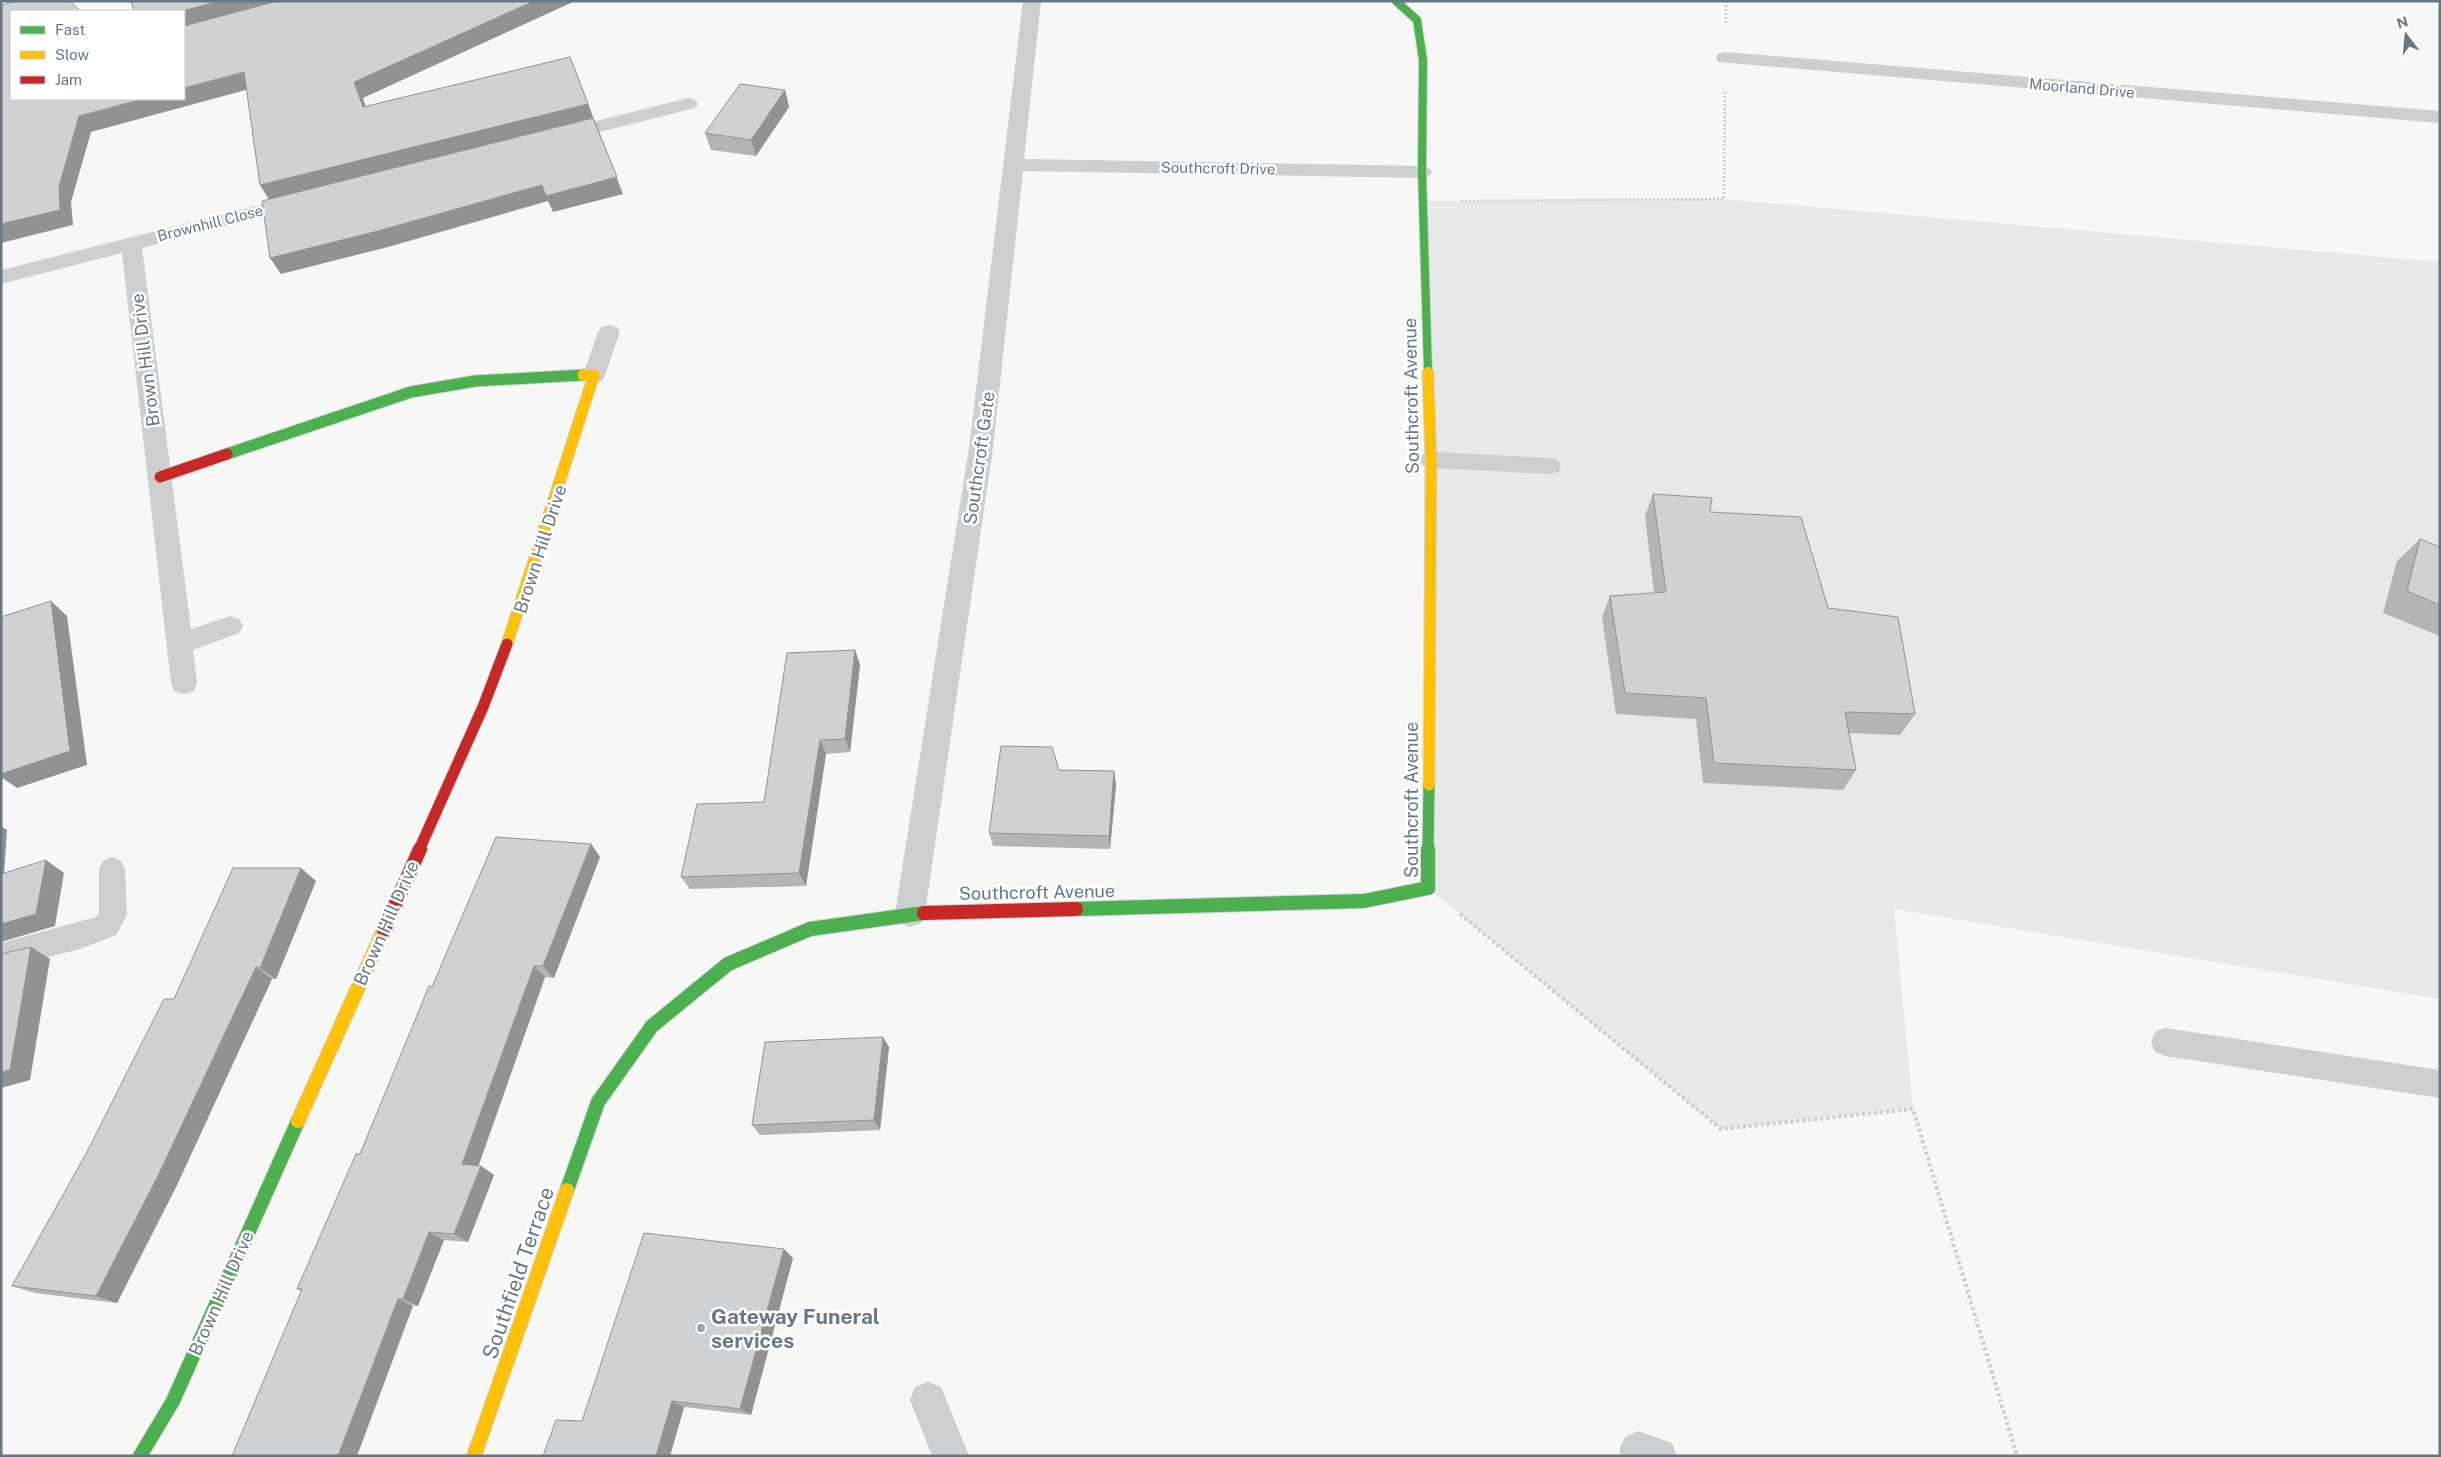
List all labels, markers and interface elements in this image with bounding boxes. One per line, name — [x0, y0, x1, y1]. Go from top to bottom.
legend — [10, 10, 185, 100]
north arrow — [2381, 10, 2431, 60]
text: N — [2395, 13, 2410, 32]
text: Fast — [55, 21, 85, 38]
text: Slow — [55, 46, 90, 63]
text: Jam — [55, 71, 82, 88]
street label: Moorland Drive — [2028, 75, 2136, 101]
street label: Southcroft Drive — [1161, 159, 1275, 177]
street label: Brownhill Close — [155, 202, 265, 244]
street label: Brown Hill Drive — [126, 292, 164, 428]
street label: Southcroft Avenue — [1399, 318, 1423, 474]
street label: Southcroft Gate — [959, 390, 999, 526]
street label: Brown Hill Drive — [509, 482, 571, 616]
street label: Southcroft Avenue — [1401, 722, 1422, 878]
street label: Brown Hill Drive — [349, 857, 423, 989]
street label: Southcroft Avenue — [959, 880, 1115, 904]
street label: Southfield Terrace — [477, 1184, 559, 1362]
street label: Brown Hill Drive — [184, 1227, 258, 1359]
place label: Gateway Funeral services — [711, 1304, 880, 1353]
marker: Gateway Funeral services — [695, 1322, 707, 1334]

